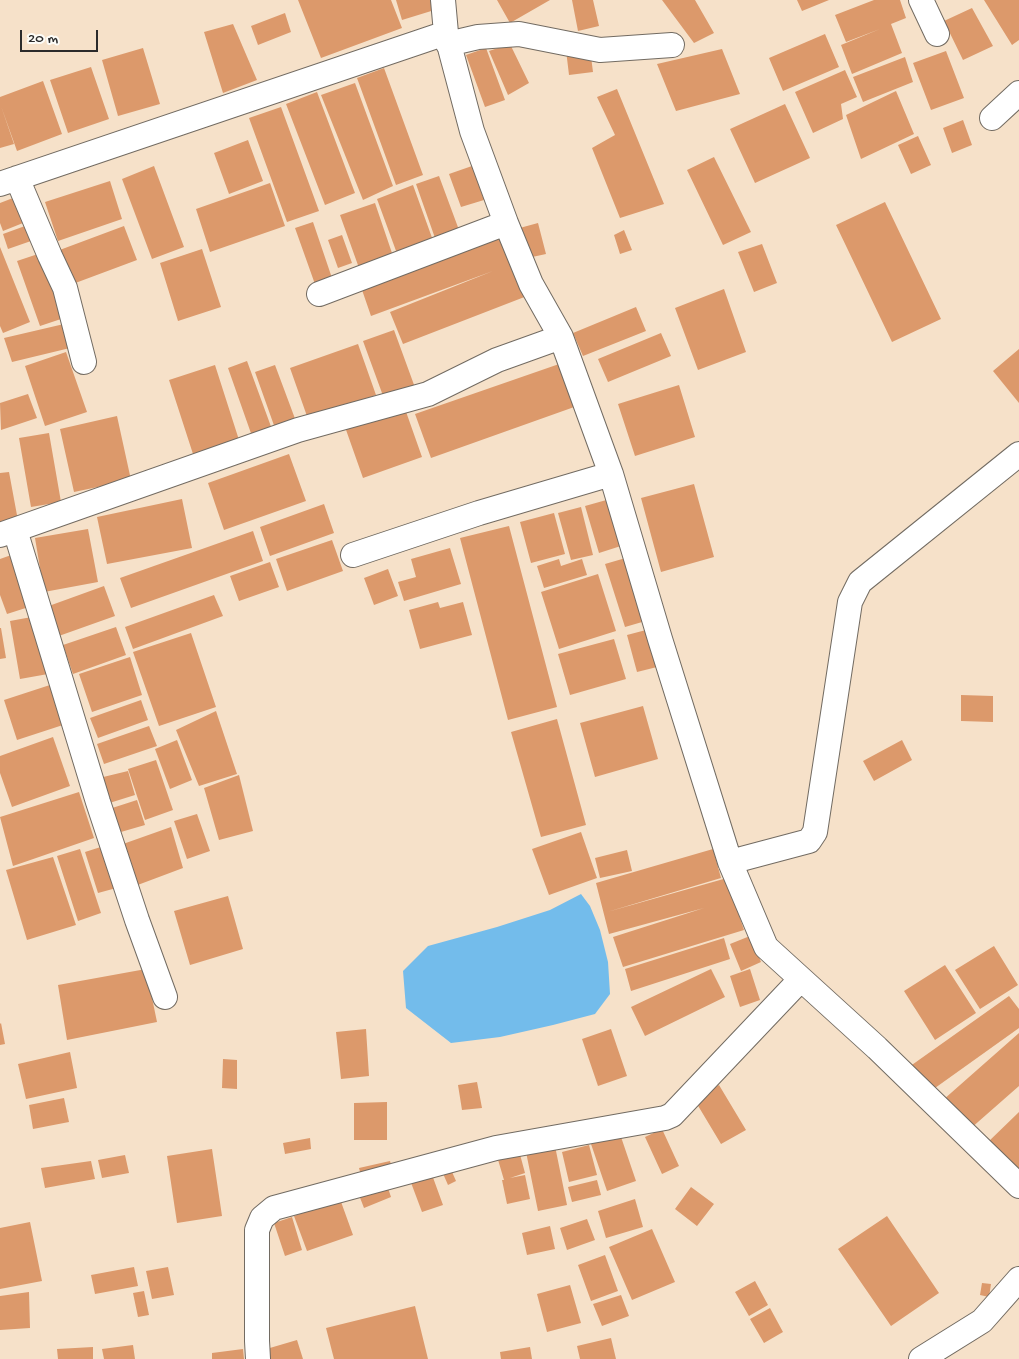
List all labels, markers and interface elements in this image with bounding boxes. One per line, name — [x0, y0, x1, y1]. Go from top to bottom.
scale bar — [22, 20, 100, 52]
text: 20 m — [28, 30, 58, 48]

